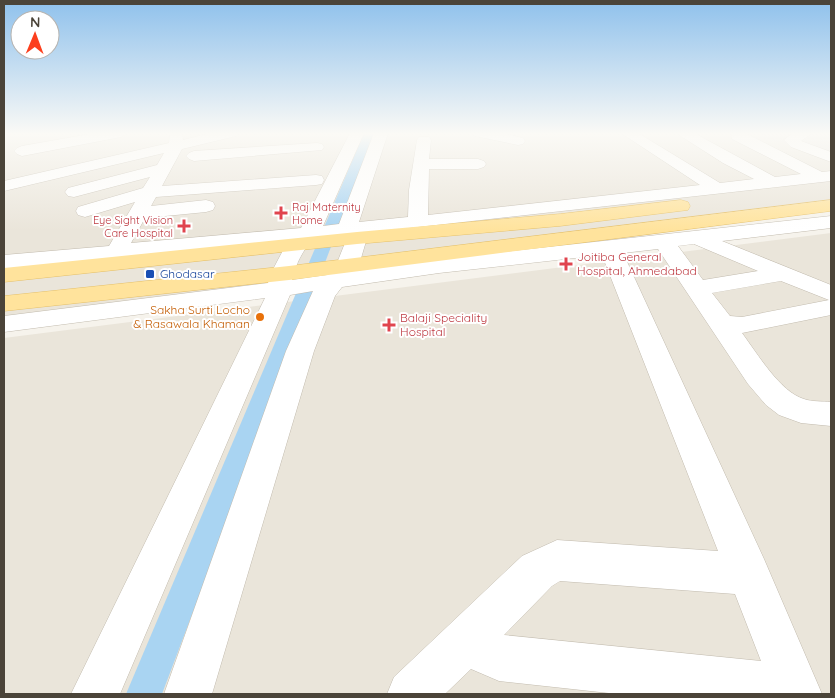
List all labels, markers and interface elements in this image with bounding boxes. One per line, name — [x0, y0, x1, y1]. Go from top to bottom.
north arrow — [10, 10, 60, 60]
text: N — [30, 13, 41, 31]
place label: Raj Maternity Home — [292, 200, 361, 227]
marker: Raj Maternity Home — [274, 206, 288, 220]
place label: Eye Sight Vision Care Hospital — [93, 213, 173, 240]
marker: Eye Sight Vision Care Hospital — [177, 219, 191, 233]
place label: Joitiba General Hospital, Ahmedabad — [577, 249, 697, 278]
marker: Joitiba General Hospital, Ahmedabad — [559, 257, 573, 271]
place label: Ghodasar — [160, 266, 215, 281]
marker: Ghodasar — [144, 268, 156, 280]
place label: Sakha Surti Locho & Rasawala Khaman — [133, 302, 250, 331]
place label: Balaji Speciality Hospital — [400, 310, 487, 339]
marker: Sakha Surti Locho & Rasawala Khaman — [254, 311, 266, 323]
marker: Balaji Speciality Hospital — [382, 318, 396, 332]

